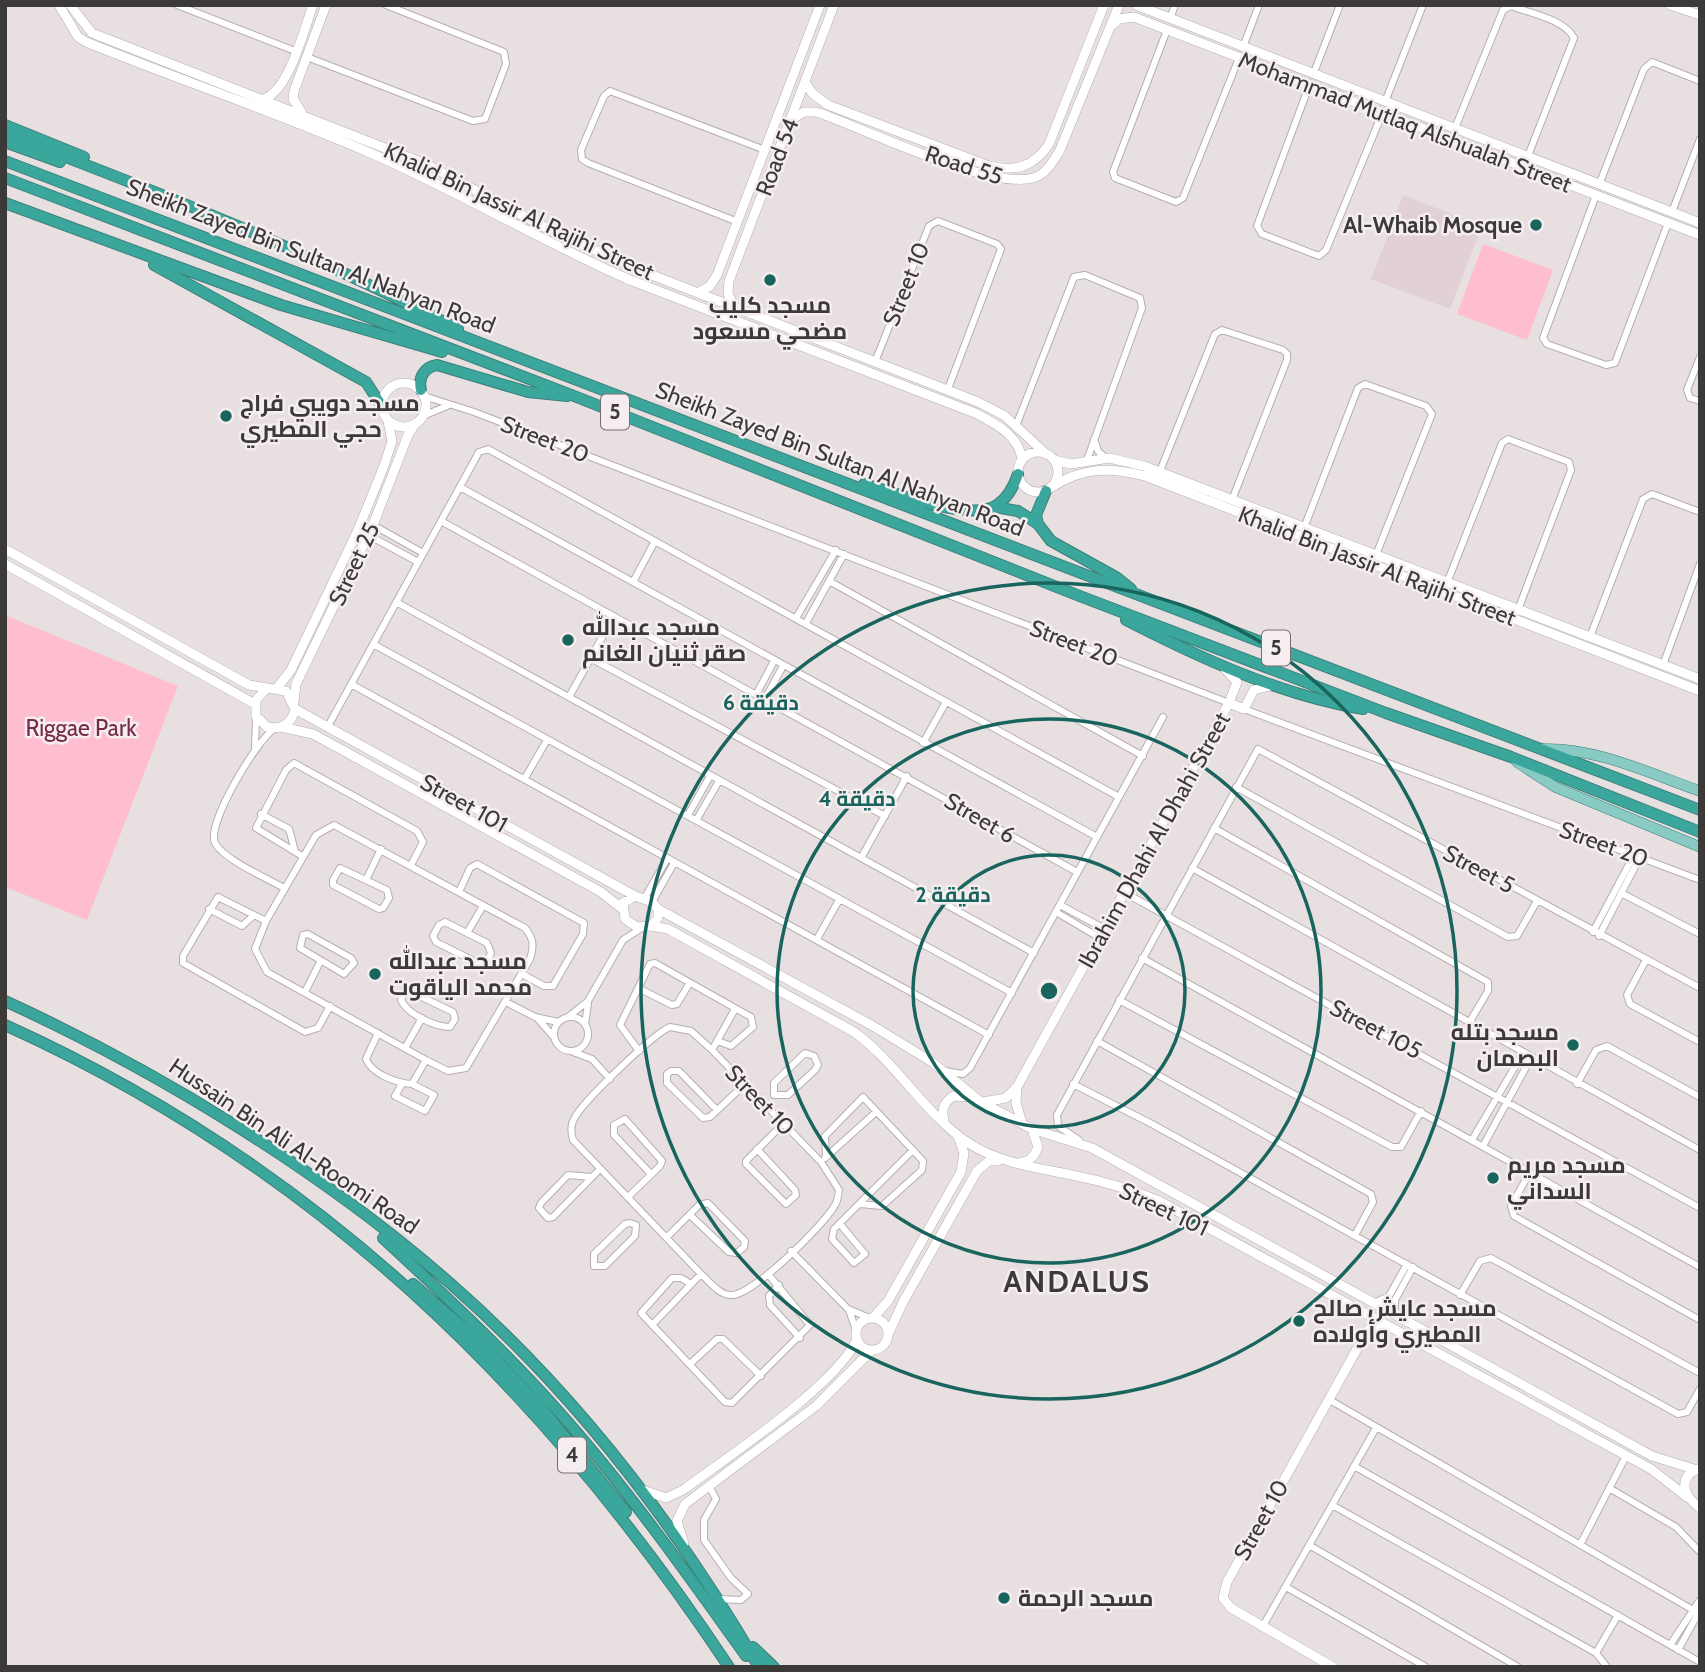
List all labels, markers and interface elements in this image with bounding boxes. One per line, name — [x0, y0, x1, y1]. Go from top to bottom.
street label: Mohammad Mutlaq Alshualah Street — [1235, 45, 1576, 199]
street label: Road 54 — [749, 114, 805, 200]
street label: Khalid Bin Jassir Al Rajihi Street — [379, 136, 659, 286]
street label: Road 55 — [922, 139, 1006, 191]
street label: Sheikh Zayed Bin Sultan Al Nahyan Road — [123, 173, 499, 339]
place label: Al-Whaib Mosque — [1343, 211, 1522, 239]
marker: Al-Whaib Mosque — [1528, 217, 1544, 233]
street label: Street 10 — [877, 238, 935, 330]
marker: مسجد كليب مضحي مسعود — [762, 272, 778, 288]
place label: مسجد كليب مضحي مسعود — [693, 291, 847, 350]
street label: Sheikh Zayed Bin Sultan Al Nahyan Road — [652, 376, 1028, 542]
place label: مسجد دويبي فراج حجي المطيري — [240, 389, 420, 448]
road number: 5 — [601, 394, 629, 430]
marker: مسجد دويبي فراج حجي المطيري — [218, 408, 234, 424]
street label: Street 20 — [497, 409, 593, 469]
street label: Khalid Bin Jassir Al Rajihi Street — [1234, 500, 1520, 632]
street label: Street 25 — [323, 518, 385, 610]
place label: مسجد عبدالله صقر ثنيان الغانم — [582, 611, 746, 669]
street label: Street 20 — [1026, 613, 1122, 673]
road number: 5 — [1262, 630, 1290, 666]
marker: مسجد عبدالله صقر ثنيان الغانم — [560, 632, 576, 648]
text: 6 دقيقة — [723, 690, 799, 715]
street label: Ibrahim Dhahi Al Dhahi Street — [1072, 707, 1236, 973]
park label: Riggae Park — [26, 714, 137, 742]
street label: Street 101 — [416, 768, 512, 838]
text: 4 دقيقة — [818, 786, 896, 811]
street label: Street 6 — [940, 787, 1020, 849]
street label: Street 20 — [1556, 815, 1652, 873]
street label: Street 5 — [1439, 839, 1519, 899]
text: 2 دقيقة — [915, 882, 991, 907]
place label: مسجد عبدالله محمد الياقوت — [389, 945, 532, 1001]
marker: مسجد عبدالله محمد الياقوت — [367, 966, 383, 982]
centre of rings — [1037, 979, 1061, 1003]
street label: Street 105 — [1325, 993, 1427, 1065]
place label: مسجد بتله البصمان — [1451, 1018, 1559, 1072]
marker: مسجد بتله البصمان — [1565, 1037, 1581, 1053]
street label: Hussain Bin Ali Al-Roomi Road — [164, 1052, 424, 1240]
street label: Street 10 — [719, 1059, 801, 1141]
place label: مسجد مريم السداني — [1507, 1151, 1626, 1210]
marker: مسجد مريم السداني — [1485, 1170, 1501, 1186]
street label: Street 101 — [1115, 1176, 1213, 1242]
district label: ANDALUS — [1003, 1263, 1151, 1300]
place label: مسجد عايش صالح المطيري وأولاده — [1313, 1294, 1497, 1353]
marker: مسجد عايش صالح المطيري وأولاده — [1291, 1313, 1307, 1329]
road number: 4 — [558, 1438, 586, 1472]
street label: Street 10 — [1227, 1475, 1295, 1565]
place label: مسجد الرحمة — [1018, 1584, 1154, 1612]
marker: مسجد الرحمة — [996, 1590, 1012, 1606]

